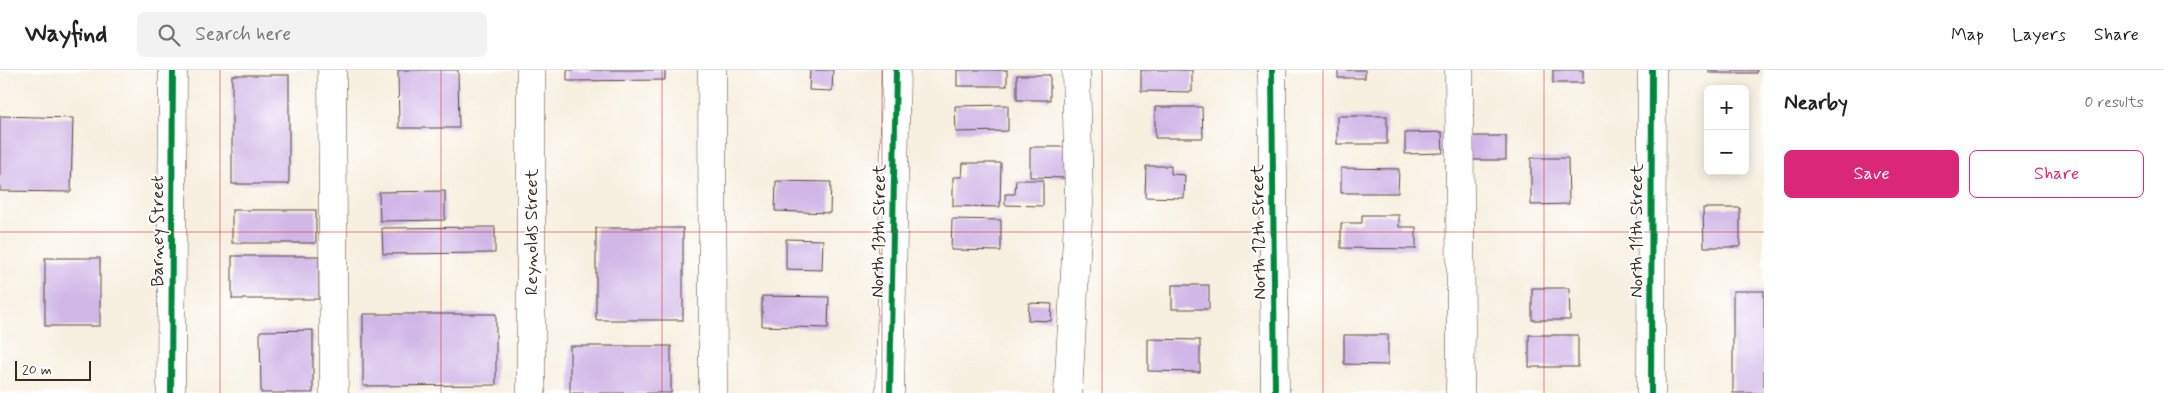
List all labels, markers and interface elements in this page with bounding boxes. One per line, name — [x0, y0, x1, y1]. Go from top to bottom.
search box — [137, 12, 487, 57]
text: Wayfind — [25, 19, 107, 50]
icon: search — [155, 21, 183, 49]
text: Search here — [195, 22, 291, 47]
text: Map — [1951, 23, 1984, 47]
text: Layers — [2012, 23, 2066, 47]
text: Share — [2094, 23, 2139, 47]
map controls — [1704, 85, 1749, 175]
button: + — [1704, 85, 1749, 130]
text: Nearby — [1784, 89, 1848, 117]
text: 0 results — [2084, 92, 2144, 113]
button: − — [1704, 130, 1749, 175]
button: Save — [1784, 150, 1959, 198]
button: Share — [1969, 150, 2144, 198]
street label: North 13th Street — [866, 163, 892, 298]
street label: North 12th Street — [1246, 164, 1272, 300]
street label: North 11th Street — [1625, 164, 1649, 298]
street label: Reynolds Street — [520, 168, 544, 295]
street label: Barney Street — [146, 175, 170, 287]
scale bar — [15, 358, 91, 381]
text: 20 m — [22, 361, 52, 379]

